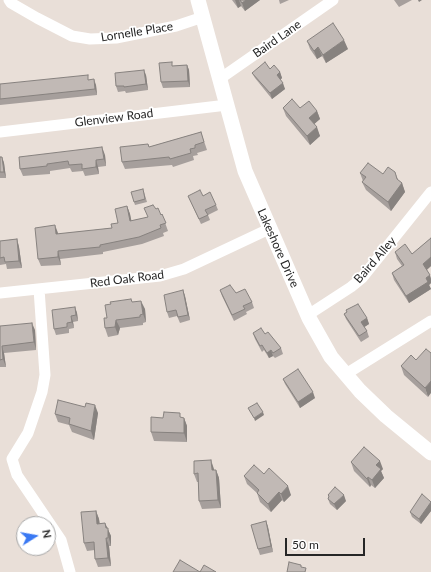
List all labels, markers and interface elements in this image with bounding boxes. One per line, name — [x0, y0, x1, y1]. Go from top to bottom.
street label: Baird Lane — [250, 17, 304, 61]
street label: Lornelle Place — [100, 19, 174, 45]
street label: Glenview Road — [74, 106, 154, 130]
street label: Lakeshore Drive — [254, 206, 302, 290]
street label: Baird Alley — [351, 234, 399, 286]
street label: Red Oak Road — [89, 267, 165, 291]
north arrow — [16, 516, 56, 556]
text: N — [40, 528, 54, 539]
scale bar — [287, 530, 367, 556]
text: 50 m — [292, 537, 319, 552]

